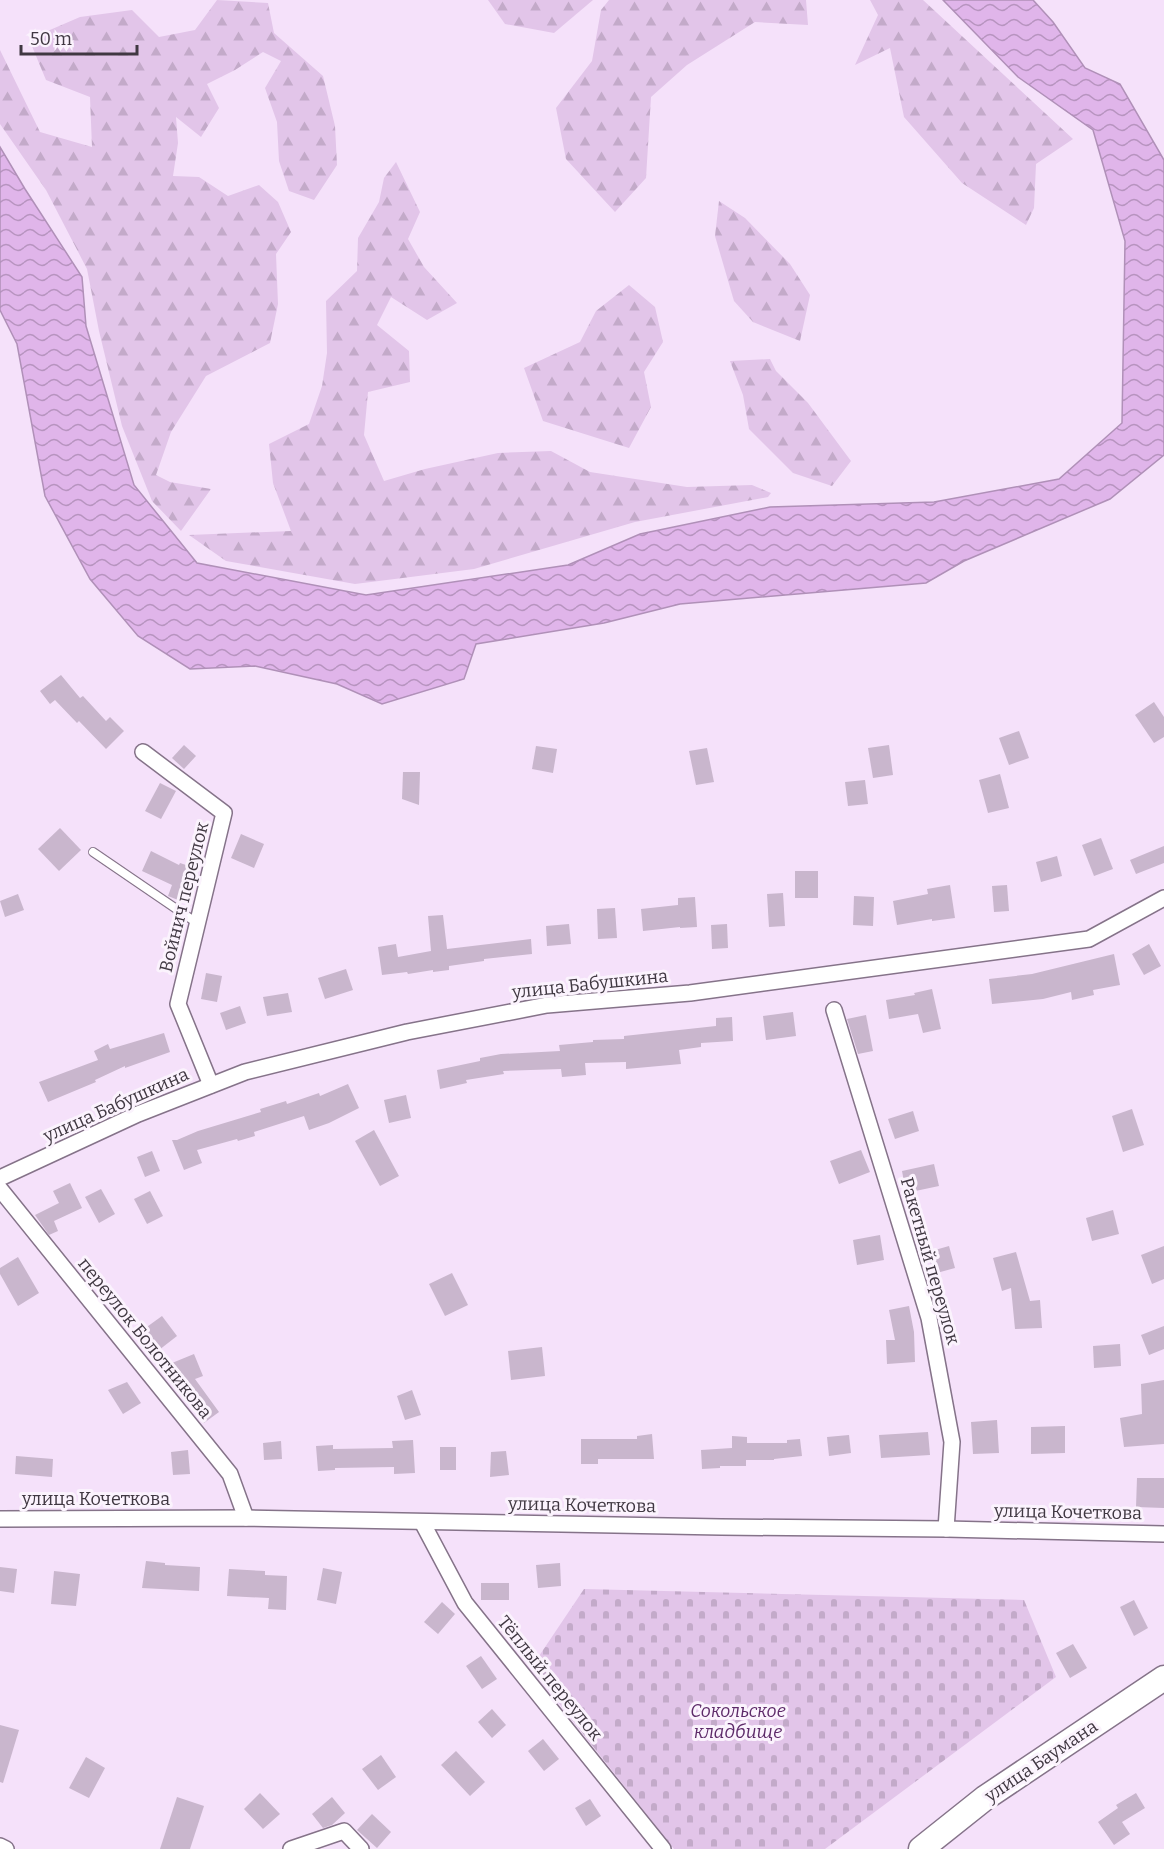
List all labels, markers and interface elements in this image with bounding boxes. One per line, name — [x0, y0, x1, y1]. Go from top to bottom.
scale bar — [21, 18, 136, 56]
text: 50 m — [30, 28, 72, 50]
street label: Войнич переулок — [155, 819, 213, 974]
street label: улица Бабушкина — [510, 965, 669, 1003]
street label: улица Бабушкина — [39, 1063, 192, 1147]
street label: Ракетный переулок — [896, 1175, 965, 1348]
street label: переулок Болотникова — [73, 1253, 217, 1423]
street label: улица Кочеткова — [21, 1488, 170, 1510]
street label: улица Кочеткова — [507, 1493, 656, 1517]
street label: улица Кочеткова — [993, 1500, 1142, 1524]
street label: Тёплый переулок — [493, 1611, 607, 1745]
park label: Сокольское кладбище — [690, 1700, 786, 1743]
street label: улица Баумана — [980, 1715, 1102, 1807]

